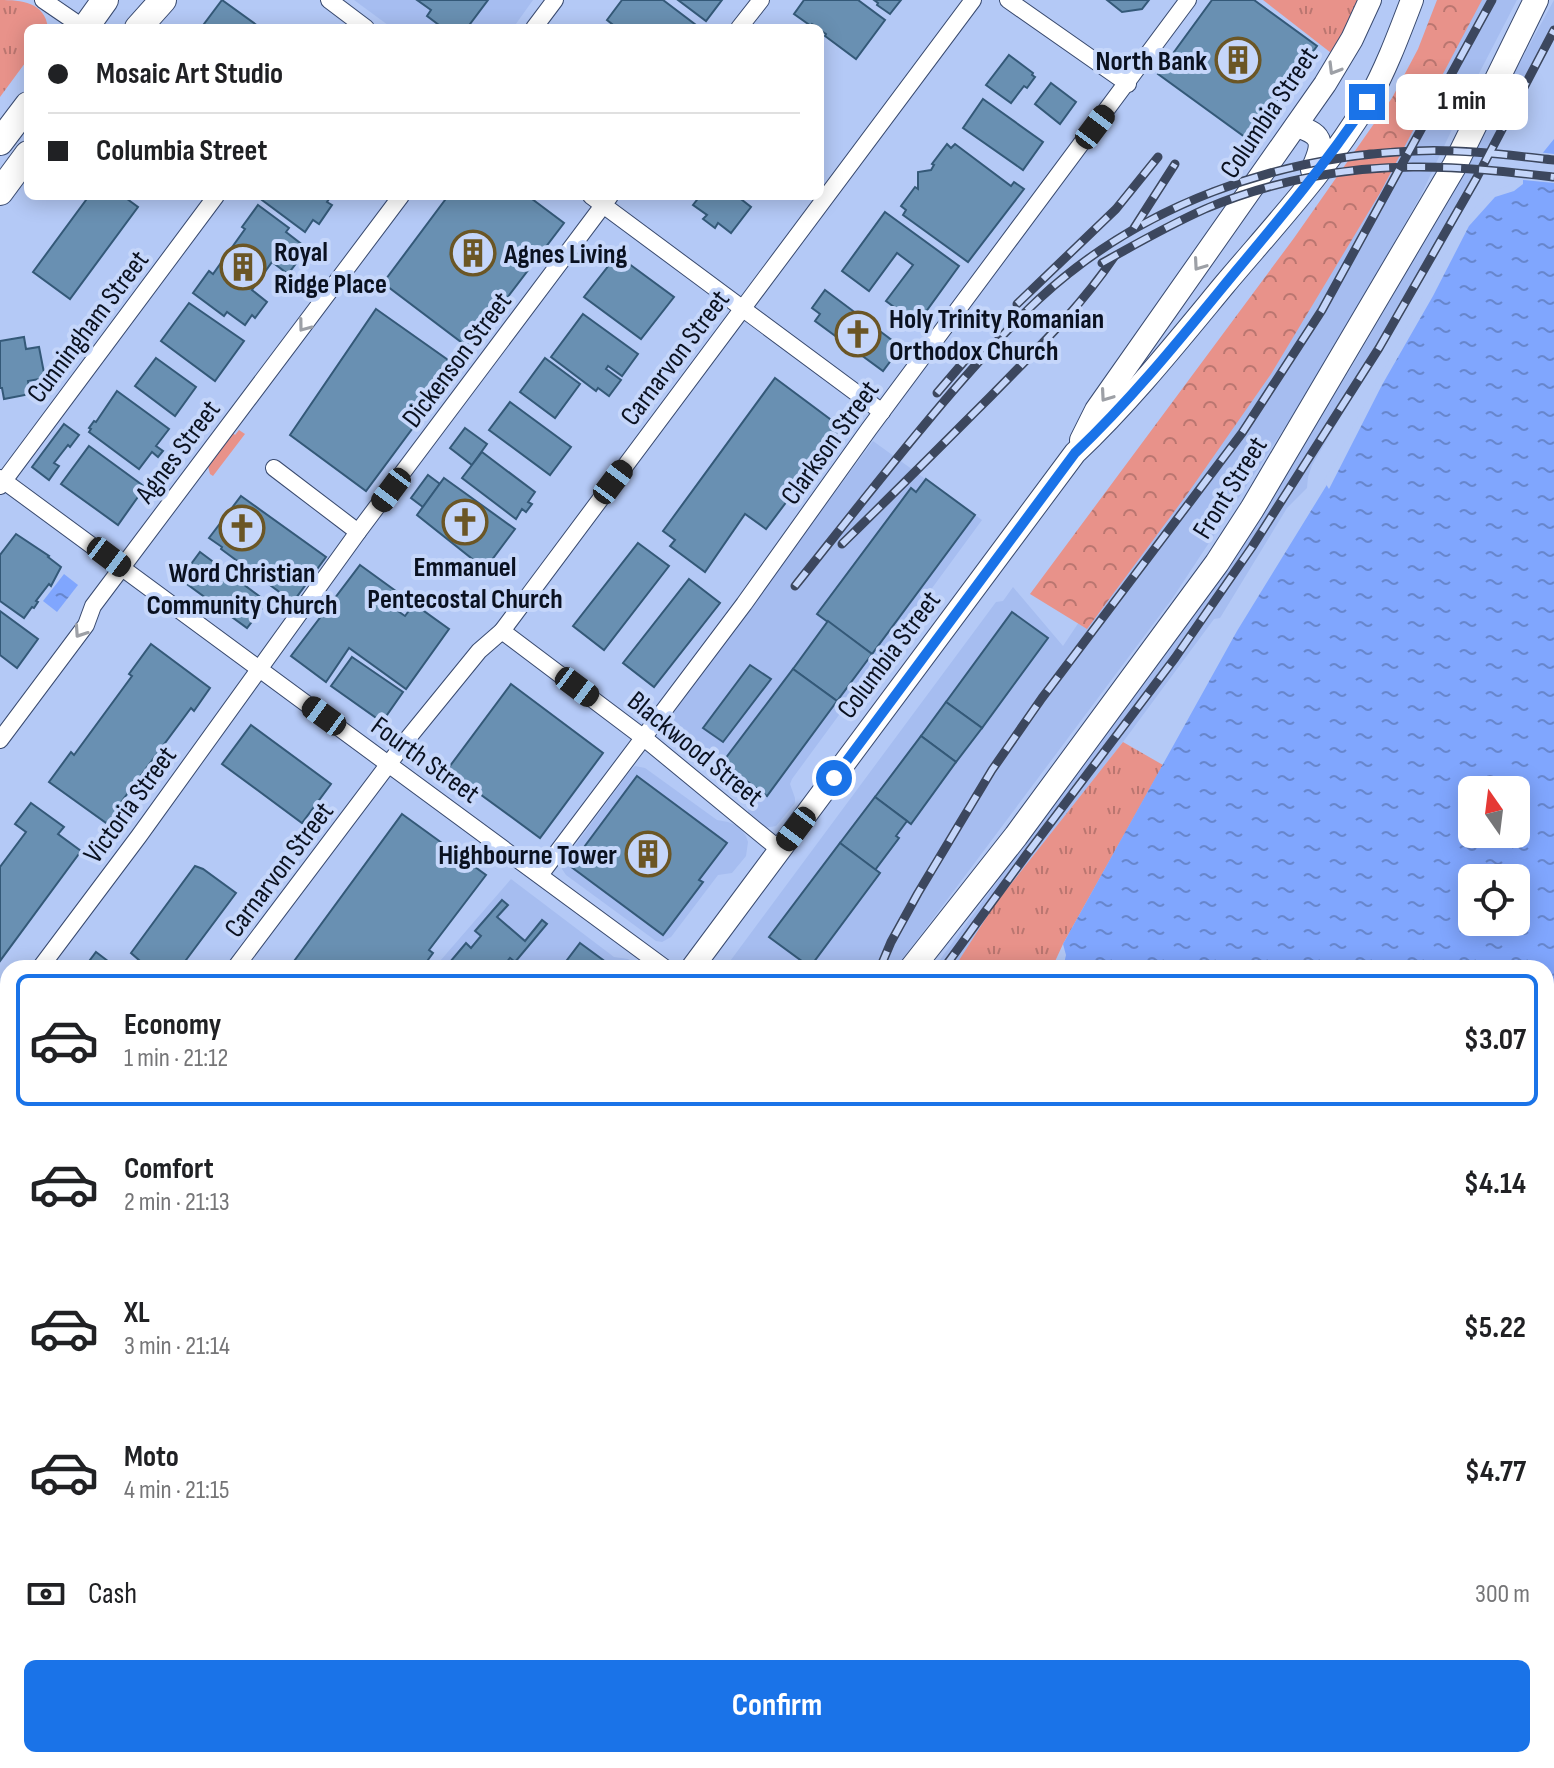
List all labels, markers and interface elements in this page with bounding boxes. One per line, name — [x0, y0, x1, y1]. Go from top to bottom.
building icon: North Bank — [1214, 36, 1262, 84]
street label: Columbia Street — [1213, 41, 1325, 185]
place label: North Bank — [1096, 45, 1207, 78]
text: Mosaic Art Studio — [96, 56, 283, 92]
one-way arrow — [1328, 60, 1344, 75]
callout: 1 min — [1395, 74, 1527, 130]
route end — [1349, 84, 1385, 120]
text: 1 min — [1438, 86, 1486, 117]
car — [1071, 101, 1119, 153]
text: Columbia Street — [96, 133, 267, 169]
building icon: Agnes Living — [449, 229, 497, 277]
place label: Royal Ridge Place — [274, 236, 387, 301]
place label: Agnes Living — [503, 238, 627, 271]
building icon: Royal Ridge Place — [219, 243, 267, 291]
street label: Cunningham Street — [20, 244, 156, 409]
one-way arrow — [1194, 256, 1209, 270]
street label: Carnarvon Street — [614, 284, 737, 432]
street label: Dickenson Street — [396, 286, 519, 434]
place label: Holy Trinity Romanian Orthodox Church — [889, 303, 1104, 368]
church icon: Holy Trinity Romanian Orthodox Church — [834, 310, 882, 358]
one-way arrow — [299, 317, 314, 331]
street label: Clarkson Street — [774, 374, 886, 511]
one-way arrow — [1101, 388, 1116, 402]
street label: Agnes Street — [128, 394, 228, 511]
street label: Front Street — [1186, 431, 1274, 545]
car — [589, 456, 637, 508]
car — [367, 464, 415, 516]
church icon: Emmanuel Pentecostal Church — [441, 498, 489, 546]
church icon: Word Christian Community Church — [218, 504, 266, 552]
car — [83, 533, 135, 581]
place label: Emmanuel Pentecostal Church — [367, 551, 563, 616]
place label: Word Christian Community Church — [146, 557, 338, 622]
street label: Columbia Street — [831, 585, 948, 725]
one-way arrow — [75, 623, 90, 637]
car — [551, 663, 603, 711]
street label: Blackwood Street — [621, 685, 769, 814]
car — [298, 692, 350, 740]
street label: Fourth Street — [364, 710, 486, 811]
street label: Victoria Street — [77, 740, 184, 870]
route start — [816, 760, 852, 796]
north arrow — [1458, 776, 1530, 848]
map controls — [1458, 776, 1530, 936]
street label: Carnarvon Street — [218, 796, 341, 944]
car — [772, 803, 820, 855]
building icon: Highbourne Tower — [624, 830, 672, 878]
place label: Highbourne Tower — [438, 839, 617, 872]
button: locate — [1458, 864, 1530, 936]
icon: car — [28, 1004, 100, 1076]
text: Economy — [124, 1007, 221, 1043]
text: $3.07 — [1464, 1022, 1526, 1058]
text: 1 min · 21:12 — [124, 1043, 228, 1074]
icon: car — [28, 1148, 100, 1220]
text: Comfort — [124, 1151, 214, 1187]
text: $4.14 — [1464, 1166, 1526, 1202]
text: 2 min · 21:13 — [124, 1187, 230, 1218]
icon: car — [28, 1292, 100, 1364]
text: XL — [124, 1295, 150, 1331]
text: $5.22 — [1464, 1310, 1526, 1346]
text: 3 min · 21:14 — [124, 1331, 230, 1362]
icon: car — [28, 1436, 100, 1508]
text: Moto — [124, 1439, 179, 1475]
text: $4.77 — [1465, 1454, 1526, 1490]
text: 4 min · 21:15 — [124, 1475, 229, 1506]
icon: cash — [24, 1572, 68, 1616]
text: Cash — [88, 1576, 137, 1612]
text: 300 m — [1475, 1579, 1530, 1610]
button: Confirm — [24, 1660, 1530, 1752]

